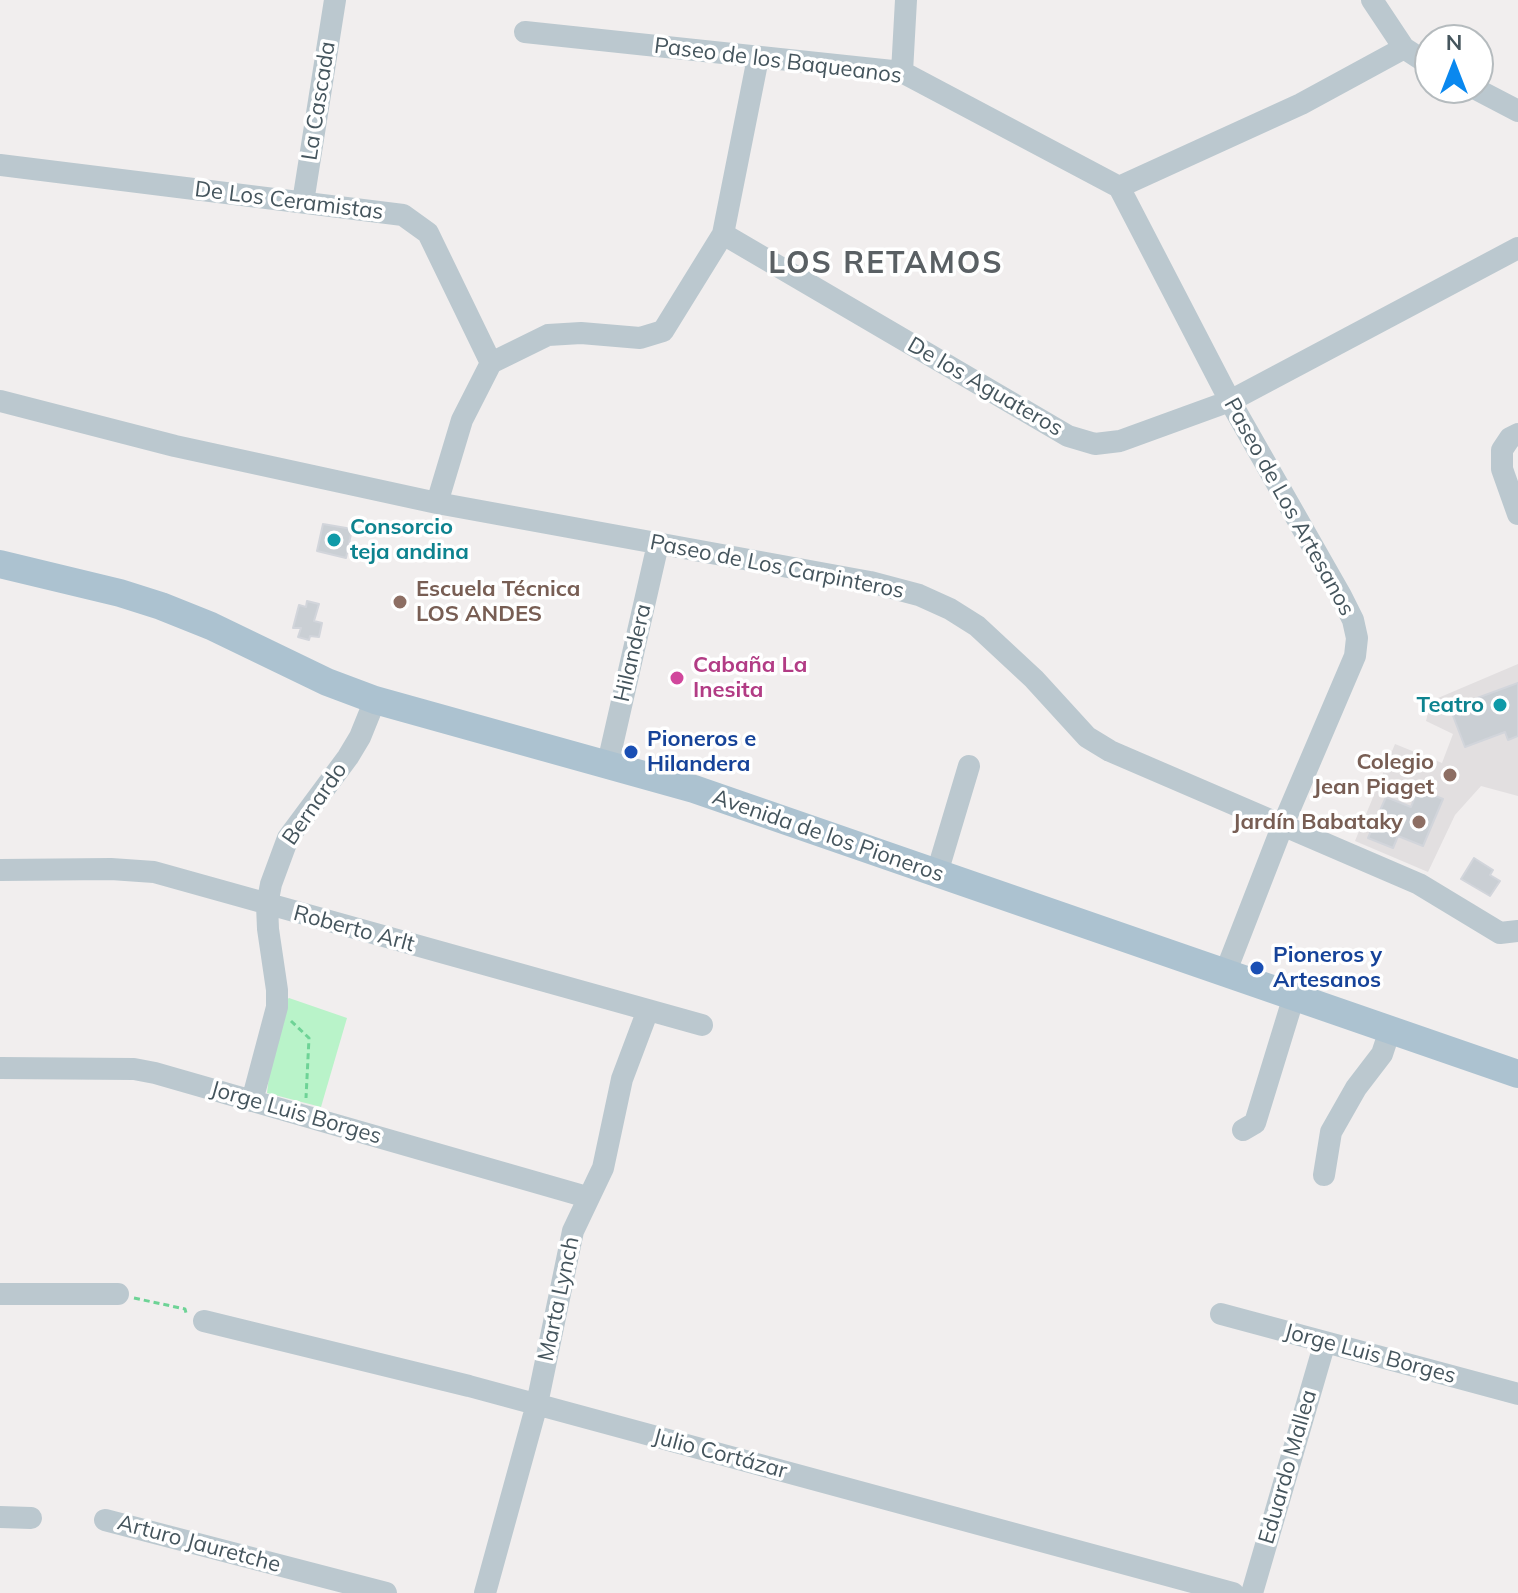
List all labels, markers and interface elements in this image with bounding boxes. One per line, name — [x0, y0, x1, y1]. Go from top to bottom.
north arrow — [1414, 24, 1494, 104]
text: N — [1446, 28, 1462, 56]
street label: Paseo de los Baqueanos — [653, 33, 903, 89]
street label: La Cascada — [297, 40, 341, 162]
street label: De Los Ceramistas — [193, 176, 385, 226]
district label: LOS RETAMOS — [768, 246, 1004, 282]
street label: De los Aguateros — [903, 332, 1067, 442]
street label: Paseo de Los Artesanos — [1218, 393, 1360, 621]
place label: Consorcio teja andina — [350, 514, 469, 566]
street label: Paseo de Los Carpinteros — [648, 529, 906, 605]
marker: Consorcio teja andina — [325, 531, 343, 549]
place label: Escuela Técnica LOS ANDES — [416, 576, 580, 628]
marker: Escuela Técnica LOS ANDES — [391, 593, 409, 611]
street label: Hilandera — [609, 601, 657, 705]
place label: Cabaña La Inesita — [693, 652, 807, 704]
marker: Cabaña La Inesita — [668, 669, 686, 687]
place label: Teatro — [1417, 692, 1484, 718]
marker: Teatro — [1491, 696, 1509, 714]
place label: Pioneros e Hilandera — [647, 726, 756, 778]
marker: Pioneros e Hilandera — [622, 743, 640, 761]
place label: Colegio Jean Piaget — [1313, 749, 1434, 800]
street label: Bernardo — [277, 758, 353, 850]
marker: Colegio Jean Piaget — [1441, 766, 1459, 784]
street label: Avenida de los Pioneros — [709, 784, 947, 888]
place label: Jardín Babataky — [1232, 809, 1403, 835]
marker: Jardín Babataky — [1410, 813, 1428, 831]
street label: Roberto Arlt — [291, 900, 417, 958]
place label: Pioneros y Artesanos — [1273, 942, 1382, 994]
marker: Pioneros y Artesanos — [1248, 959, 1266, 977]
street label: Jorge Luis Borges — [208, 1076, 384, 1150]
street label: Marta Lynch — [533, 1234, 585, 1364]
street label: Jorge Luis Borges — [1281, 1318, 1459, 1390]
street label: Eduardo Mallea — [1253, 1387, 1323, 1547]
street label: Julio Cortázar — [650, 1423, 790, 1485]
street label: Arturo Jauretche — [115, 1510, 283, 1578]

